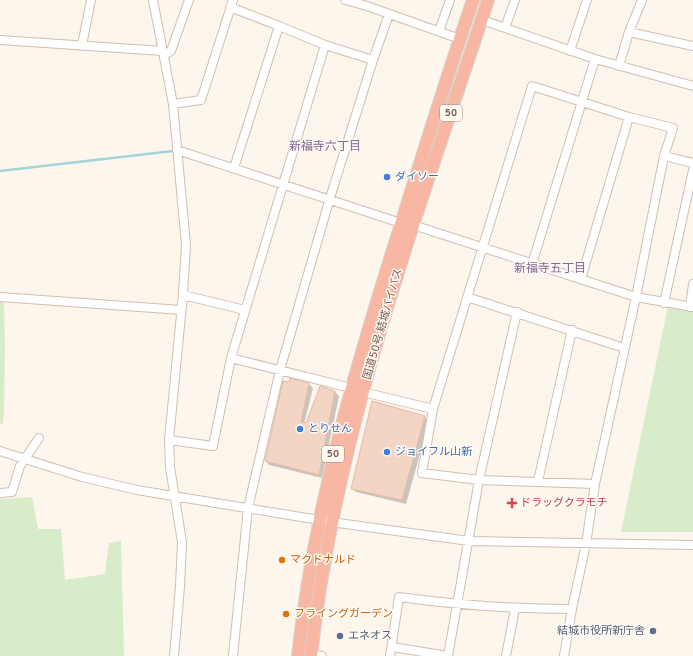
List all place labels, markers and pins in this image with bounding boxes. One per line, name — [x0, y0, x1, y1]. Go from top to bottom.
place label: ダイソー — [395, 170, 439, 184]
marker: ダイソー — [382, 172, 392, 182]
place label: とりせん — [308, 422, 352, 436]
marker: とりせん — [295, 424, 305, 434]
place label: ジョイフル山新 — [395, 445, 472, 459]
marker: ジョイフル山新 — [382, 447, 392, 457]
place label: ドラッグクラモチ — [520, 496, 608, 510]
marker: ドラッグクラモチ — [507, 498, 517, 508]
place label: マクドナルド — [290, 553, 356, 567]
marker: マクドナルド — [277, 555, 287, 565]
place label: フライングガーデン — [294, 607, 393, 621]
marker: フライングガーデン — [281, 609, 291, 619]
place label: 結城市役所新庁舎 — [557, 624, 645, 638]
marker: 結城市役所新庁舎 — [648, 626, 658, 636]
place label: エネオス — [348, 629, 392, 643]
marker: エネオス — [335, 631, 345, 641]

